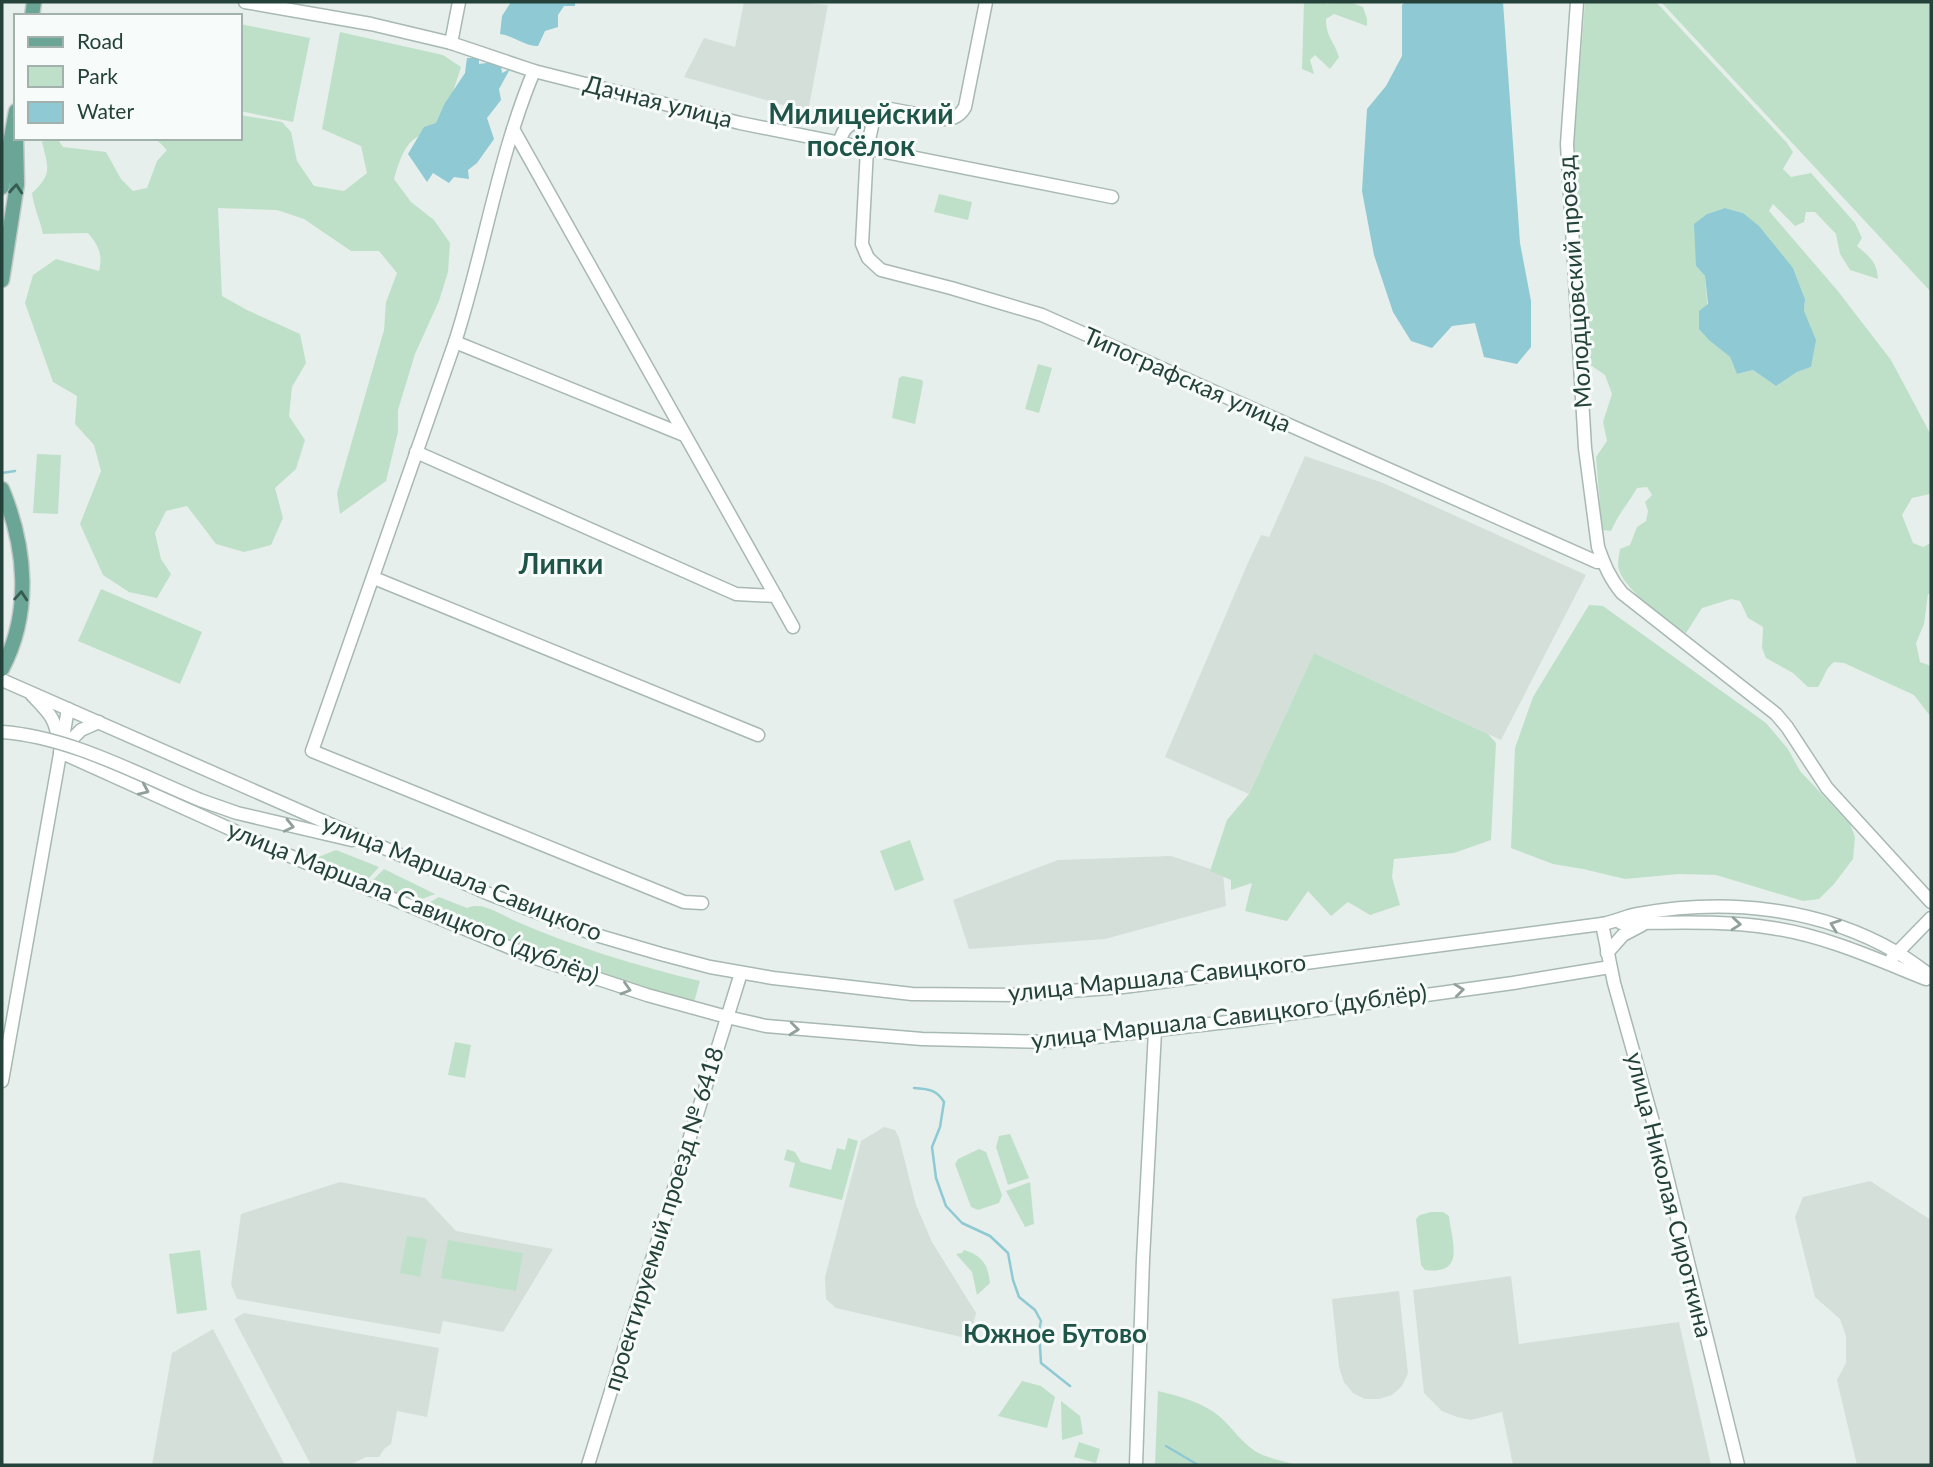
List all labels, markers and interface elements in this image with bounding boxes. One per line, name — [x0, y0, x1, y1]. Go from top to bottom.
legend — [14, 14, 242, 140]
text: Road — [77, 28, 124, 53]
text: Park — [77, 63, 118, 88]
street label: Дачная улица — [581, 68, 736, 133]
district label: Милицейский посёлок — [768, 96, 954, 162]
text: Water — [77, 98, 134, 123]
street label: Молодцовский проезд — [1550, 155, 1597, 410]
one-way arrow — [8, 183, 23, 194]
street label: Типографская улица — [1079, 320, 1296, 437]
district label: Липки — [518, 546, 603, 580]
one-way arrow — [13, 590, 28, 601]
one-way arrow — [137, 782, 150, 796]
street label: улица Маршала Савицкого — [318, 807, 607, 946]
street label: улица Маршала Савицкого (дублёр) — [224, 814, 604, 990]
one-way arrow — [283, 817, 295, 832]
one-way arrow — [1730, 916, 1741, 931]
one-way arrow — [1829, 919, 1841, 933]
street label: улица Маршала Савицкого — [1006, 946, 1307, 1007]
street label: улица Маршала Савицкого (дублёр) — [1029, 977, 1428, 1054]
one-way arrow — [620, 980, 632, 995]
one-way arrow — [1453, 983, 1465, 998]
one-way arrow — [788, 1021, 800, 1036]
street label: проектируемый проезд № 6418 — [596, 1043, 729, 1394]
street label: улица Николая Сироткина — [1621, 1049, 1720, 1340]
district label: Южное Бутово — [963, 1317, 1147, 1349]

